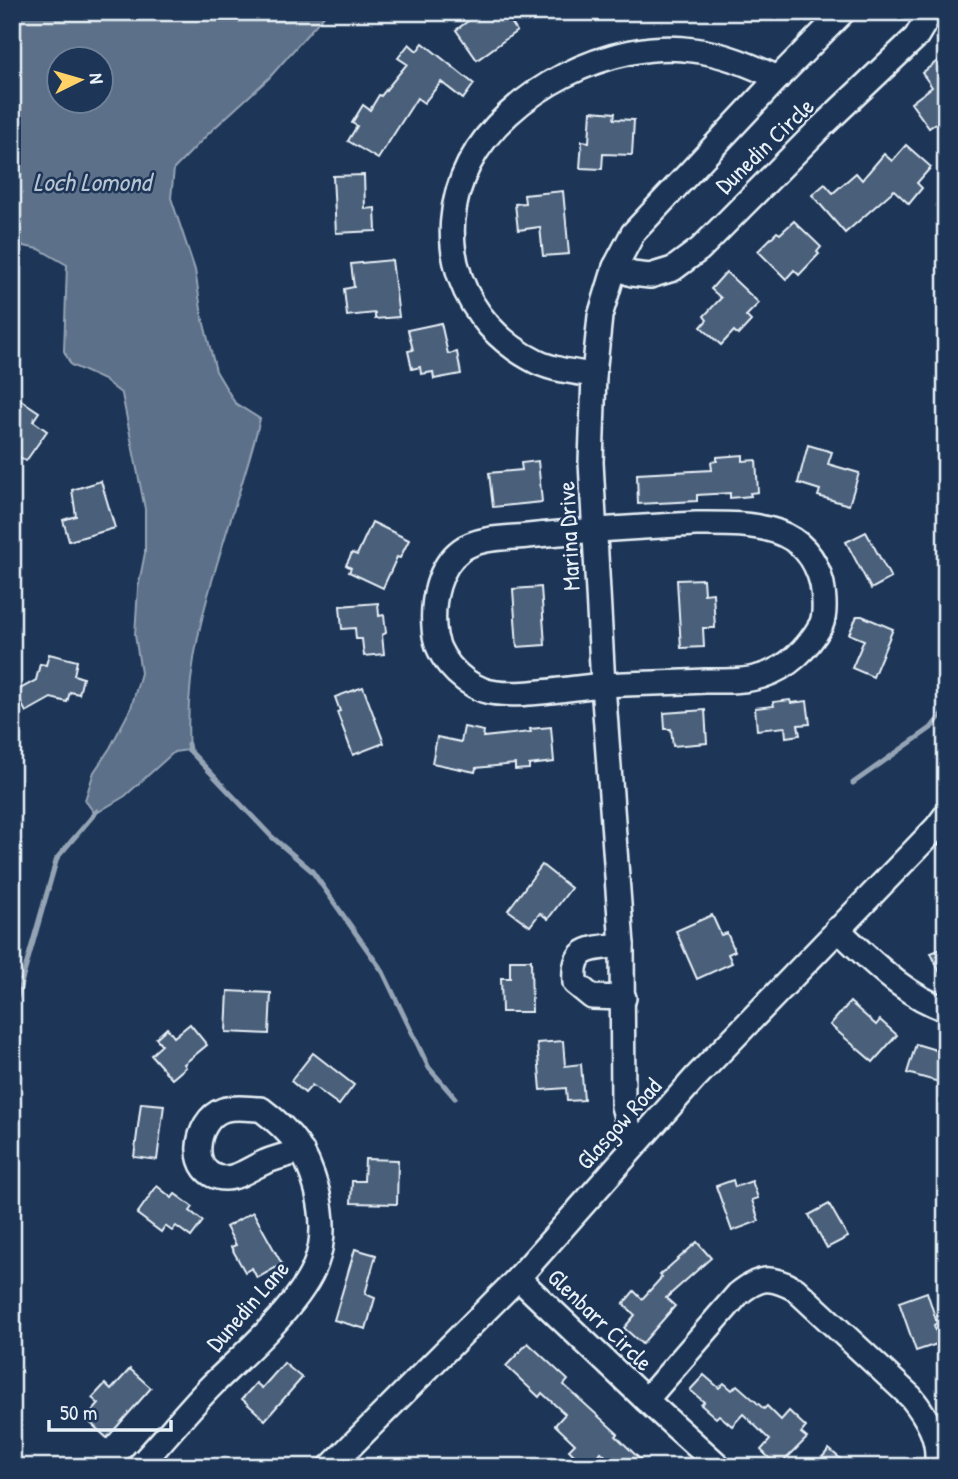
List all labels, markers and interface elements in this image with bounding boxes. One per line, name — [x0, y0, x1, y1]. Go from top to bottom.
north arrow — [46, 46, 116, 116]
text: N — [84, 72, 110, 85]
street label: Dunedin Circle — [708, 90, 821, 200]
water label: Loch Lomond — [33, 164, 155, 199]
street label: Marina Drive — [549, 480, 587, 591]
street label: Glasgow Road — [569, 1071, 668, 1176]
street label: Dunedin Lane — [199, 1253, 296, 1358]
street label: Glenbarr Circle — [541, 1261, 661, 1378]
scale bar — [49, 1388, 172, 1432]
text: 50 m — [60, 1398, 97, 1427]

